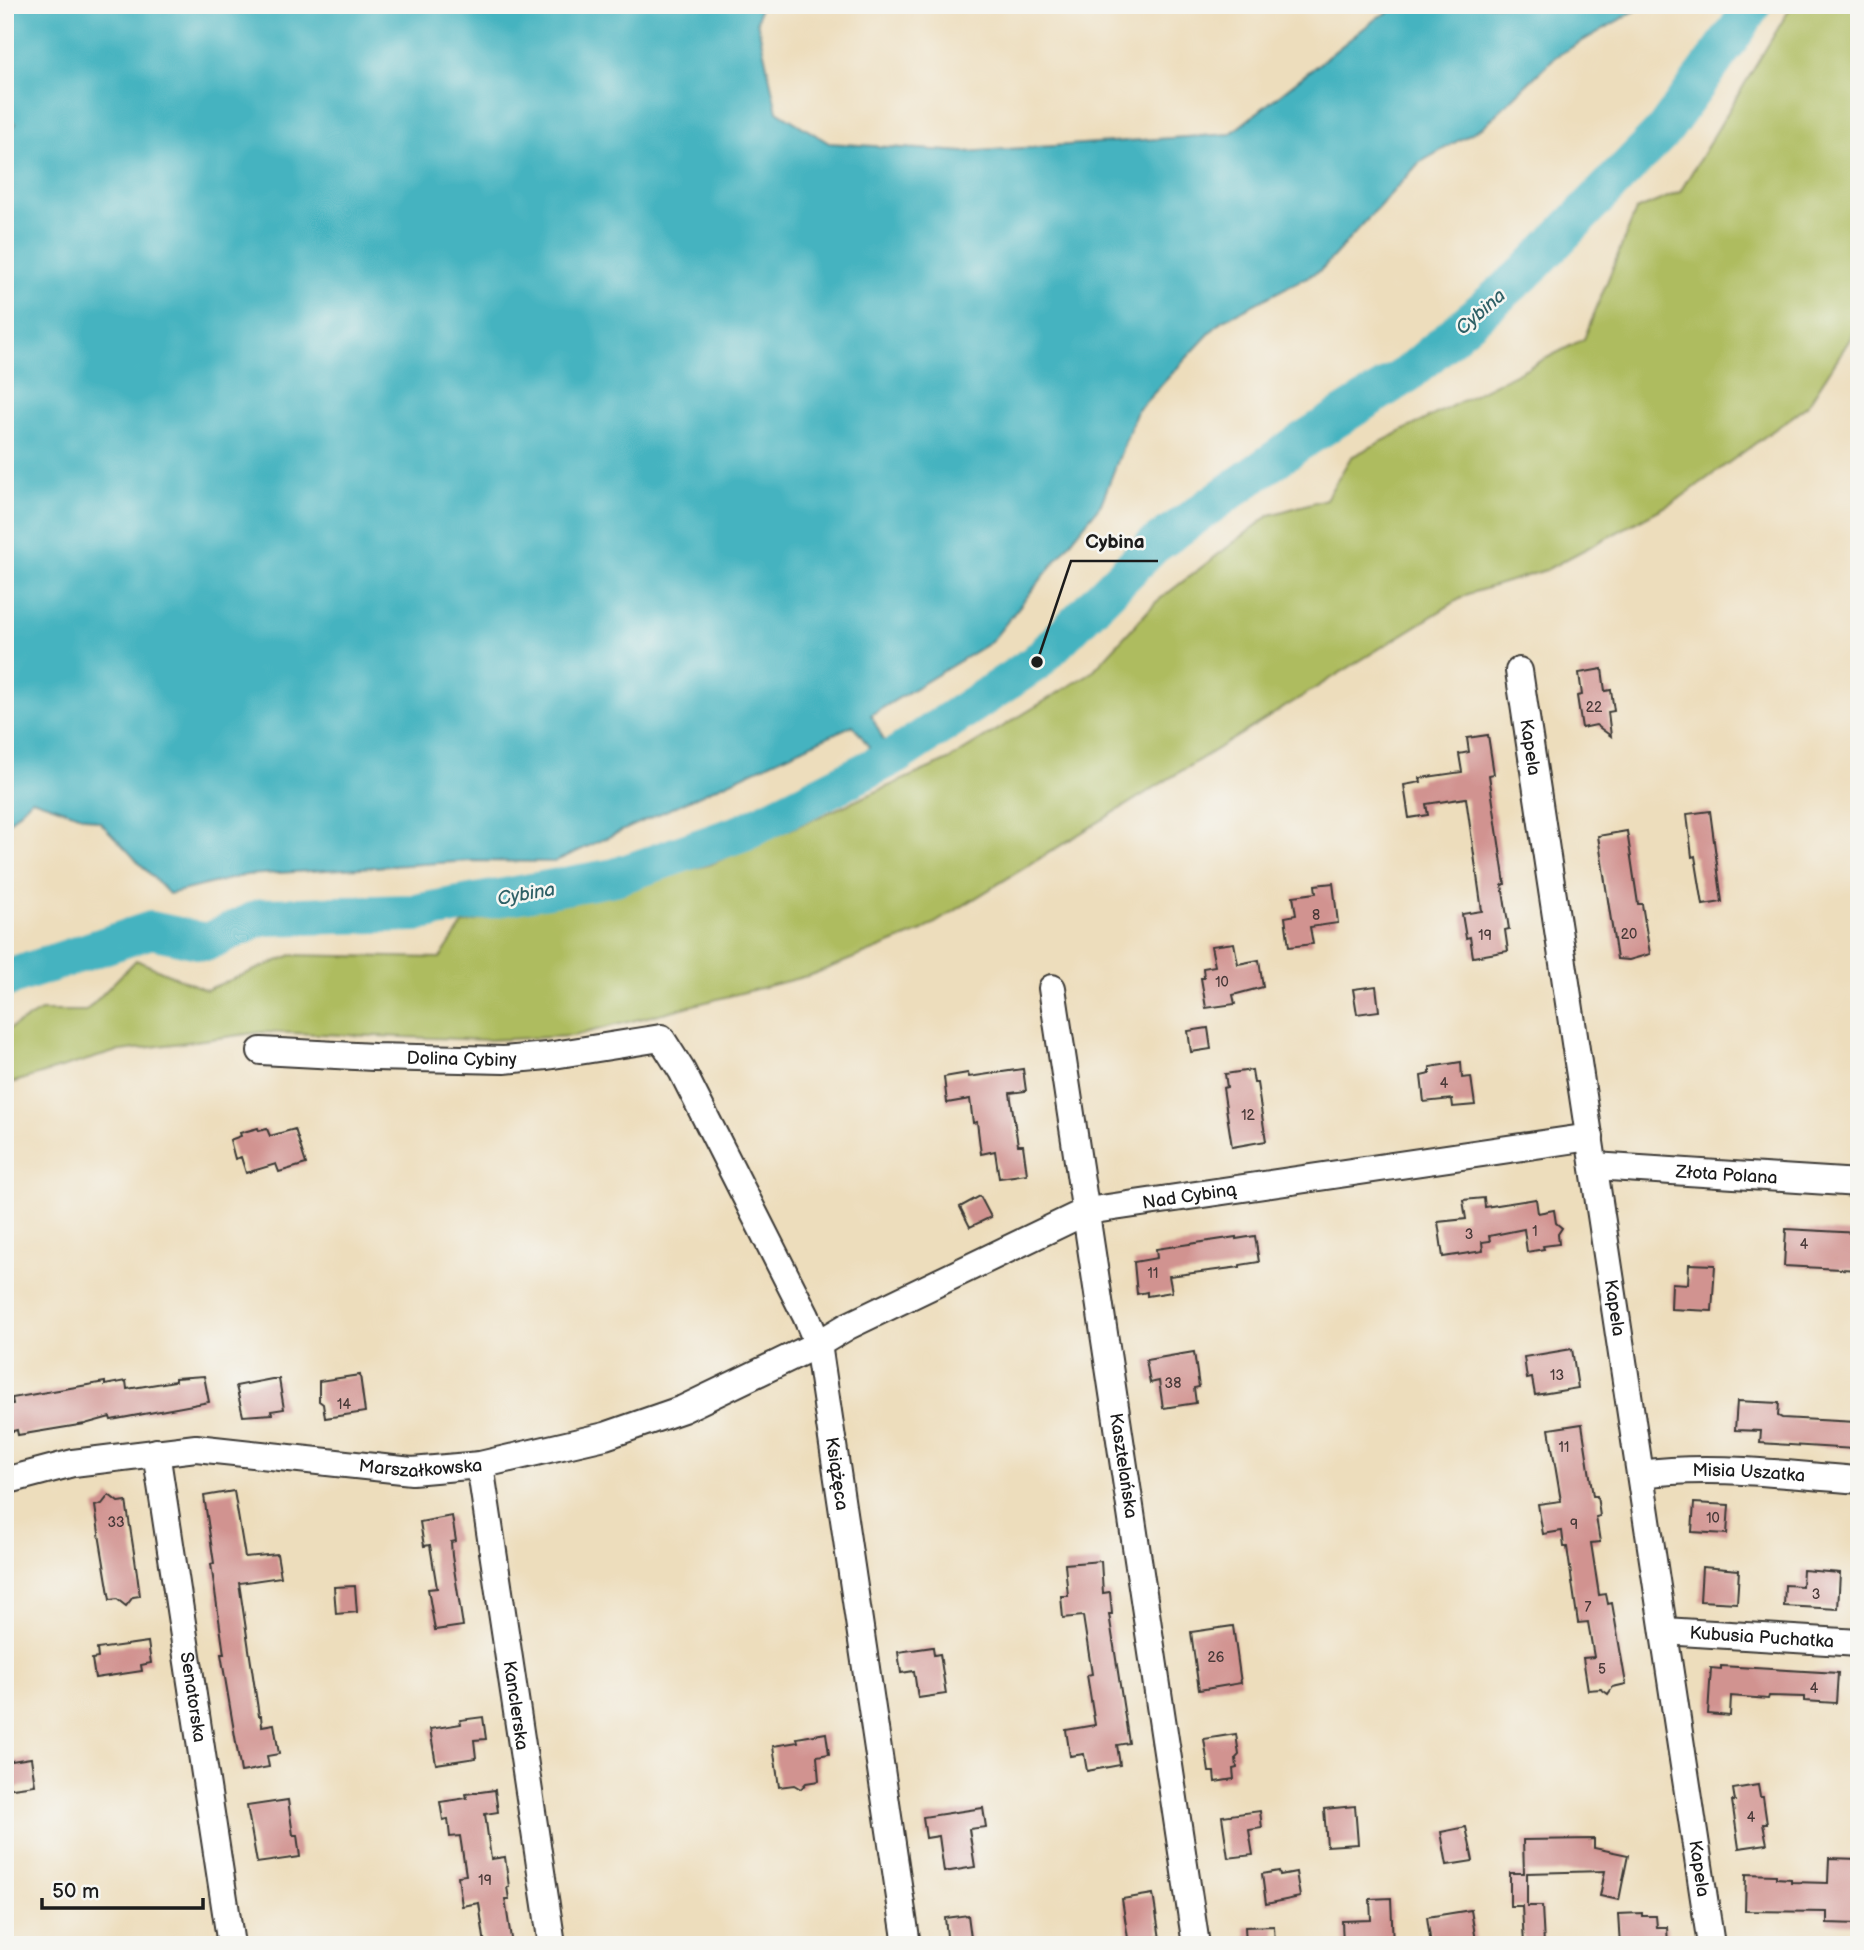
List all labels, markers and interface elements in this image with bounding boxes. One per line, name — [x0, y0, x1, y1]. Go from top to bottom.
water label: Cybina — [1451, 284, 1511, 340]
callout: Cybina — [1071, 521, 1158, 561]
text: Cybina — [1085, 531, 1145, 554]
house number: 22 — [1586, 699, 1603, 716]
street label: Kapela — [1515, 718, 1545, 777]
water label: Cybina — [496, 878, 557, 911]
house number: 8 — [1312, 907, 1320, 924]
house number: 20 — [1621, 926, 1637, 943]
house number: 19 — [1478, 927, 1492, 944]
house number: 10 — [1215, 974, 1229, 991]
street label: Dolina Cybiny — [406, 1048, 519, 1071]
house number: 4 — [1440, 1075, 1449, 1092]
house number: 12 — [1241, 1107, 1256, 1124]
street label: Złota Polana — [1674, 1161, 1778, 1189]
street label: Nad Cybiną — [1141, 1179, 1238, 1214]
house number: 1 — [1532, 1223, 1538, 1240]
house number: 3 — [1465, 1226, 1473, 1243]
house number: 4 — [1800, 1236, 1809, 1253]
house number: 11 — [1148, 1265, 1158, 1282]
street label: Kapela — [1600, 1278, 1629, 1338]
house number: 13 — [1550, 1367, 1564, 1384]
house number: 38 — [1165, 1375, 1181, 1392]
house number: 14 — [337, 1396, 351, 1413]
street label: Kasztelańska — [1105, 1412, 1142, 1520]
street label: Książęca — [821, 1436, 853, 1512]
house number: 11 — [1559, 1439, 1569, 1456]
street label: Marszałkowska — [358, 1455, 483, 1482]
street label: Misia Uszatka — [1692, 1460, 1806, 1487]
house number: 10 — [1706, 1510, 1720, 1527]
house number: 33 — [107, 1514, 125, 1531]
house number: 9 — [1570, 1516, 1578, 1533]
house number: 3 — [1812, 1586, 1820, 1603]
house number: 7 — [1585, 1599, 1592, 1616]
street label: Kubusia Puchatka — [1689, 1623, 1835, 1652]
house number: 26 — [1208, 1649, 1225, 1666]
street label: Senatorska — [176, 1651, 210, 1744]
street label: Kanclerska — [498, 1659, 533, 1751]
house number: 5 — [1598, 1661, 1606, 1678]
house number: 4 — [1810, 1680, 1819, 1697]
house number: 4 — [1747, 1809, 1756, 1826]
street label: Kapela — [1684, 1839, 1714, 1898]
scale bar — [42, 1866, 203, 1910]
house number: 19 — [478, 1872, 492, 1889]
text: 50 m — [52, 1879, 99, 1904]

